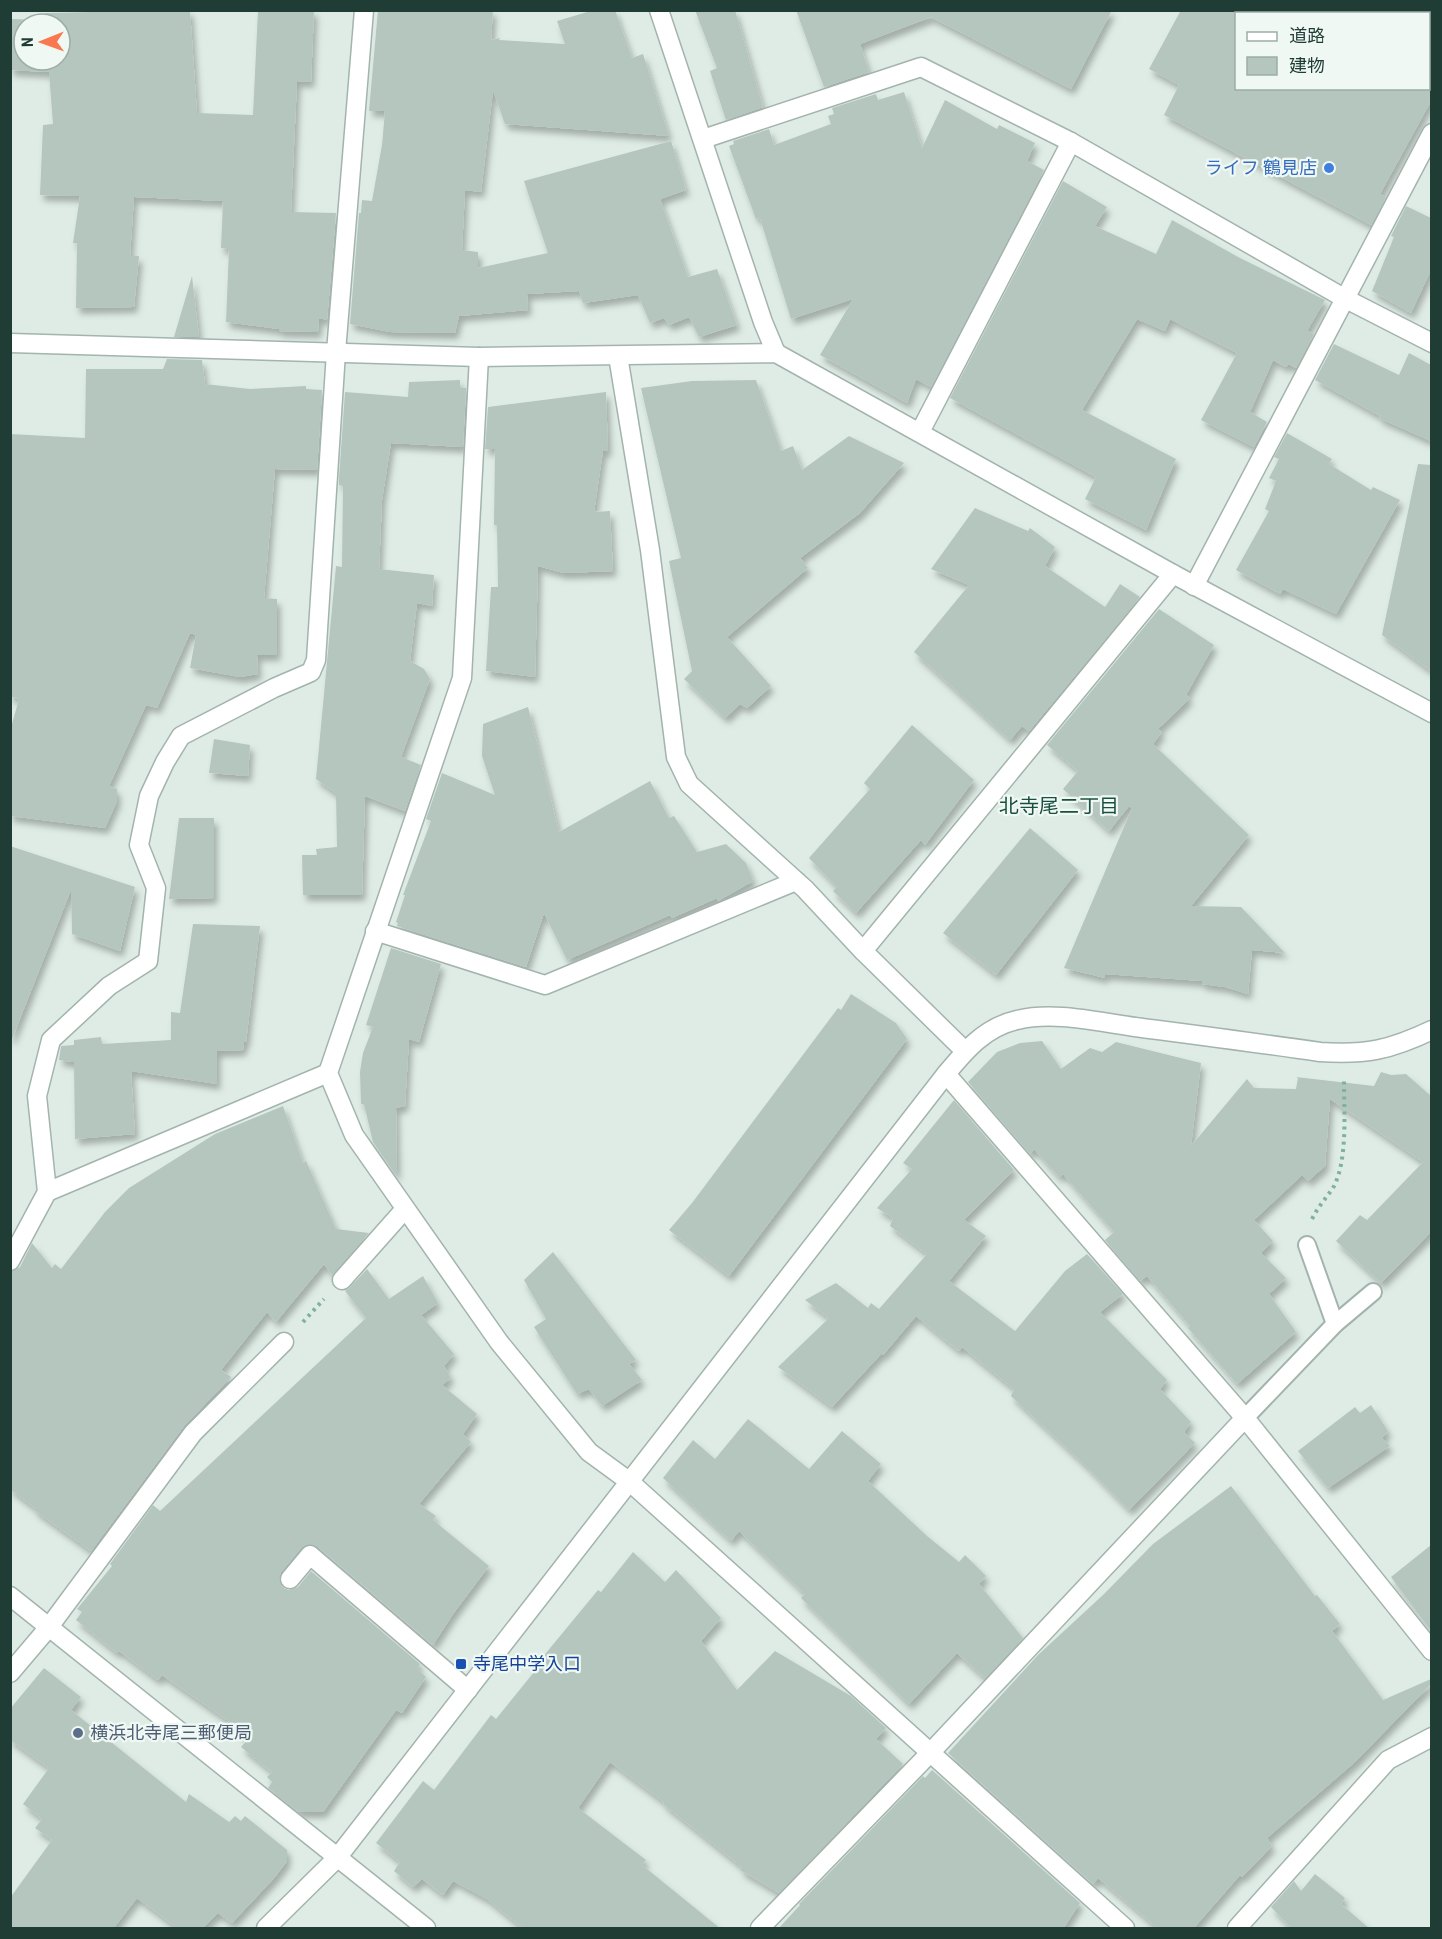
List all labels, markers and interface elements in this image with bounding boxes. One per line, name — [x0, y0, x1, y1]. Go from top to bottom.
north arrow — [12, 12, 72, 72]
legend — [1235, 12, 1430, 90]
text: 道路 — [1289, 25, 1325, 46]
text: N — [18, 37, 37, 47]
text: 建物 — [1289, 55, 1325, 76]
place label: ライフ 鶴見店 — [1205, 157, 1317, 178]
marker: ライフ 鶴見店 — [1322, 161, 1336, 175]
district label: 北寺尾二丁目 — [999, 794, 1119, 818]
place label: 寺尾中学入口 — [473, 1653, 581, 1674]
marker: 寺尾中学入口 — [454, 1657, 468, 1671]
place label: 横浜北寺尾三郵便局 — [90, 1722, 252, 1743]
marker: 横浜北寺尾三郵便局 — [71, 1726, 85, 1740]

